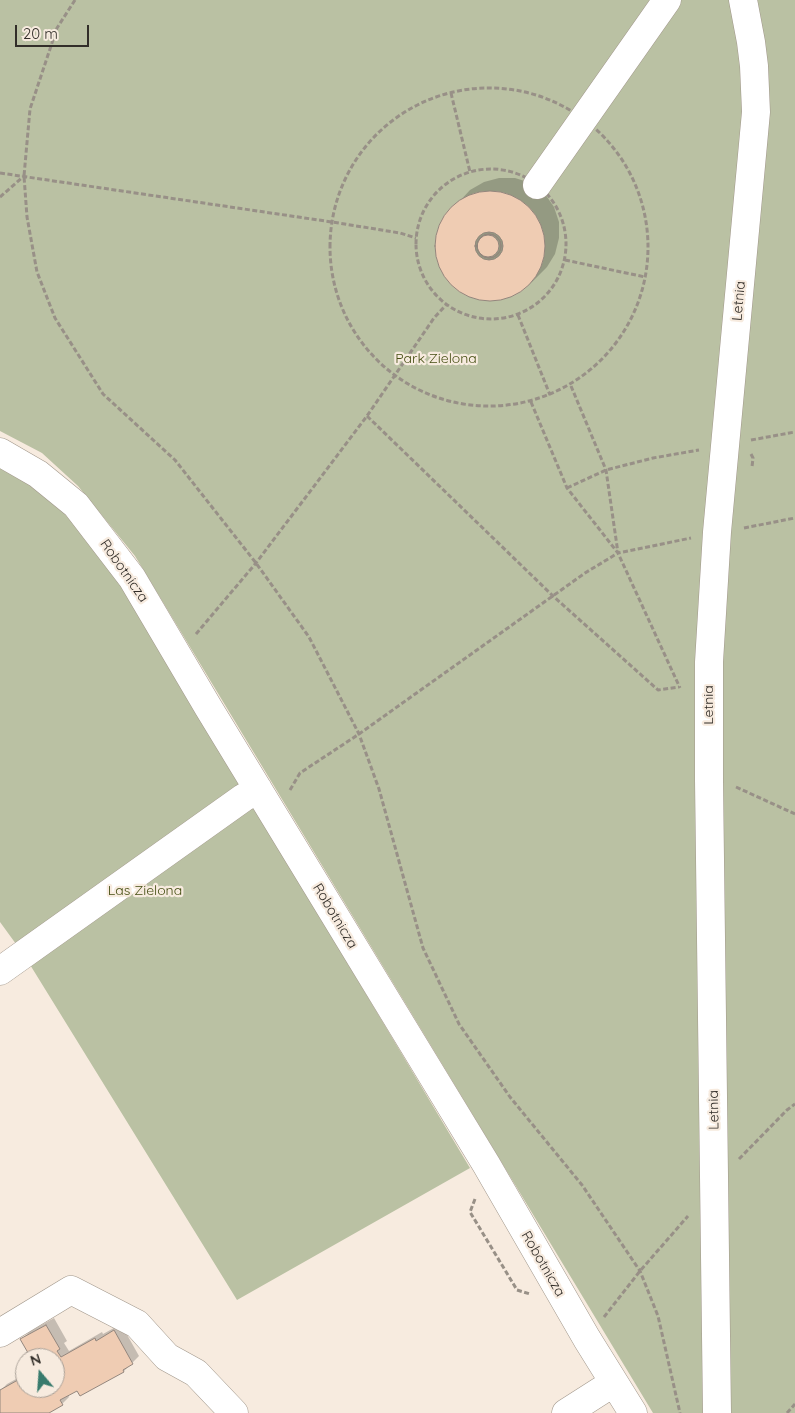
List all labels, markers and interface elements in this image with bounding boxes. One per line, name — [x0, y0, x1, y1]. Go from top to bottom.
scale bar — [18, 15, 91, 47]
text: 20 m — [23, 24, 58, 43]
street label: Letnia — [729, 281, 749, 321]
park label: Park Zielona — [395, 351, 477, 367]
street label: Robotnicza — [96, 536, 152, 606]
street label: Letnia — [701, 685, 717, 725]
street label: Robotnicza — [309, 880, 361, 952]
park label: Las Zielona — [108, 883, 182, 899]
street label: Letnia — [705, 1090, 723, 1130]
street label: Robotnicza — [517, 1228, 569, 1300]
north arrow — [15, 1348, 65, 1398]
text: N — [28, 1350, 43, 1370]

